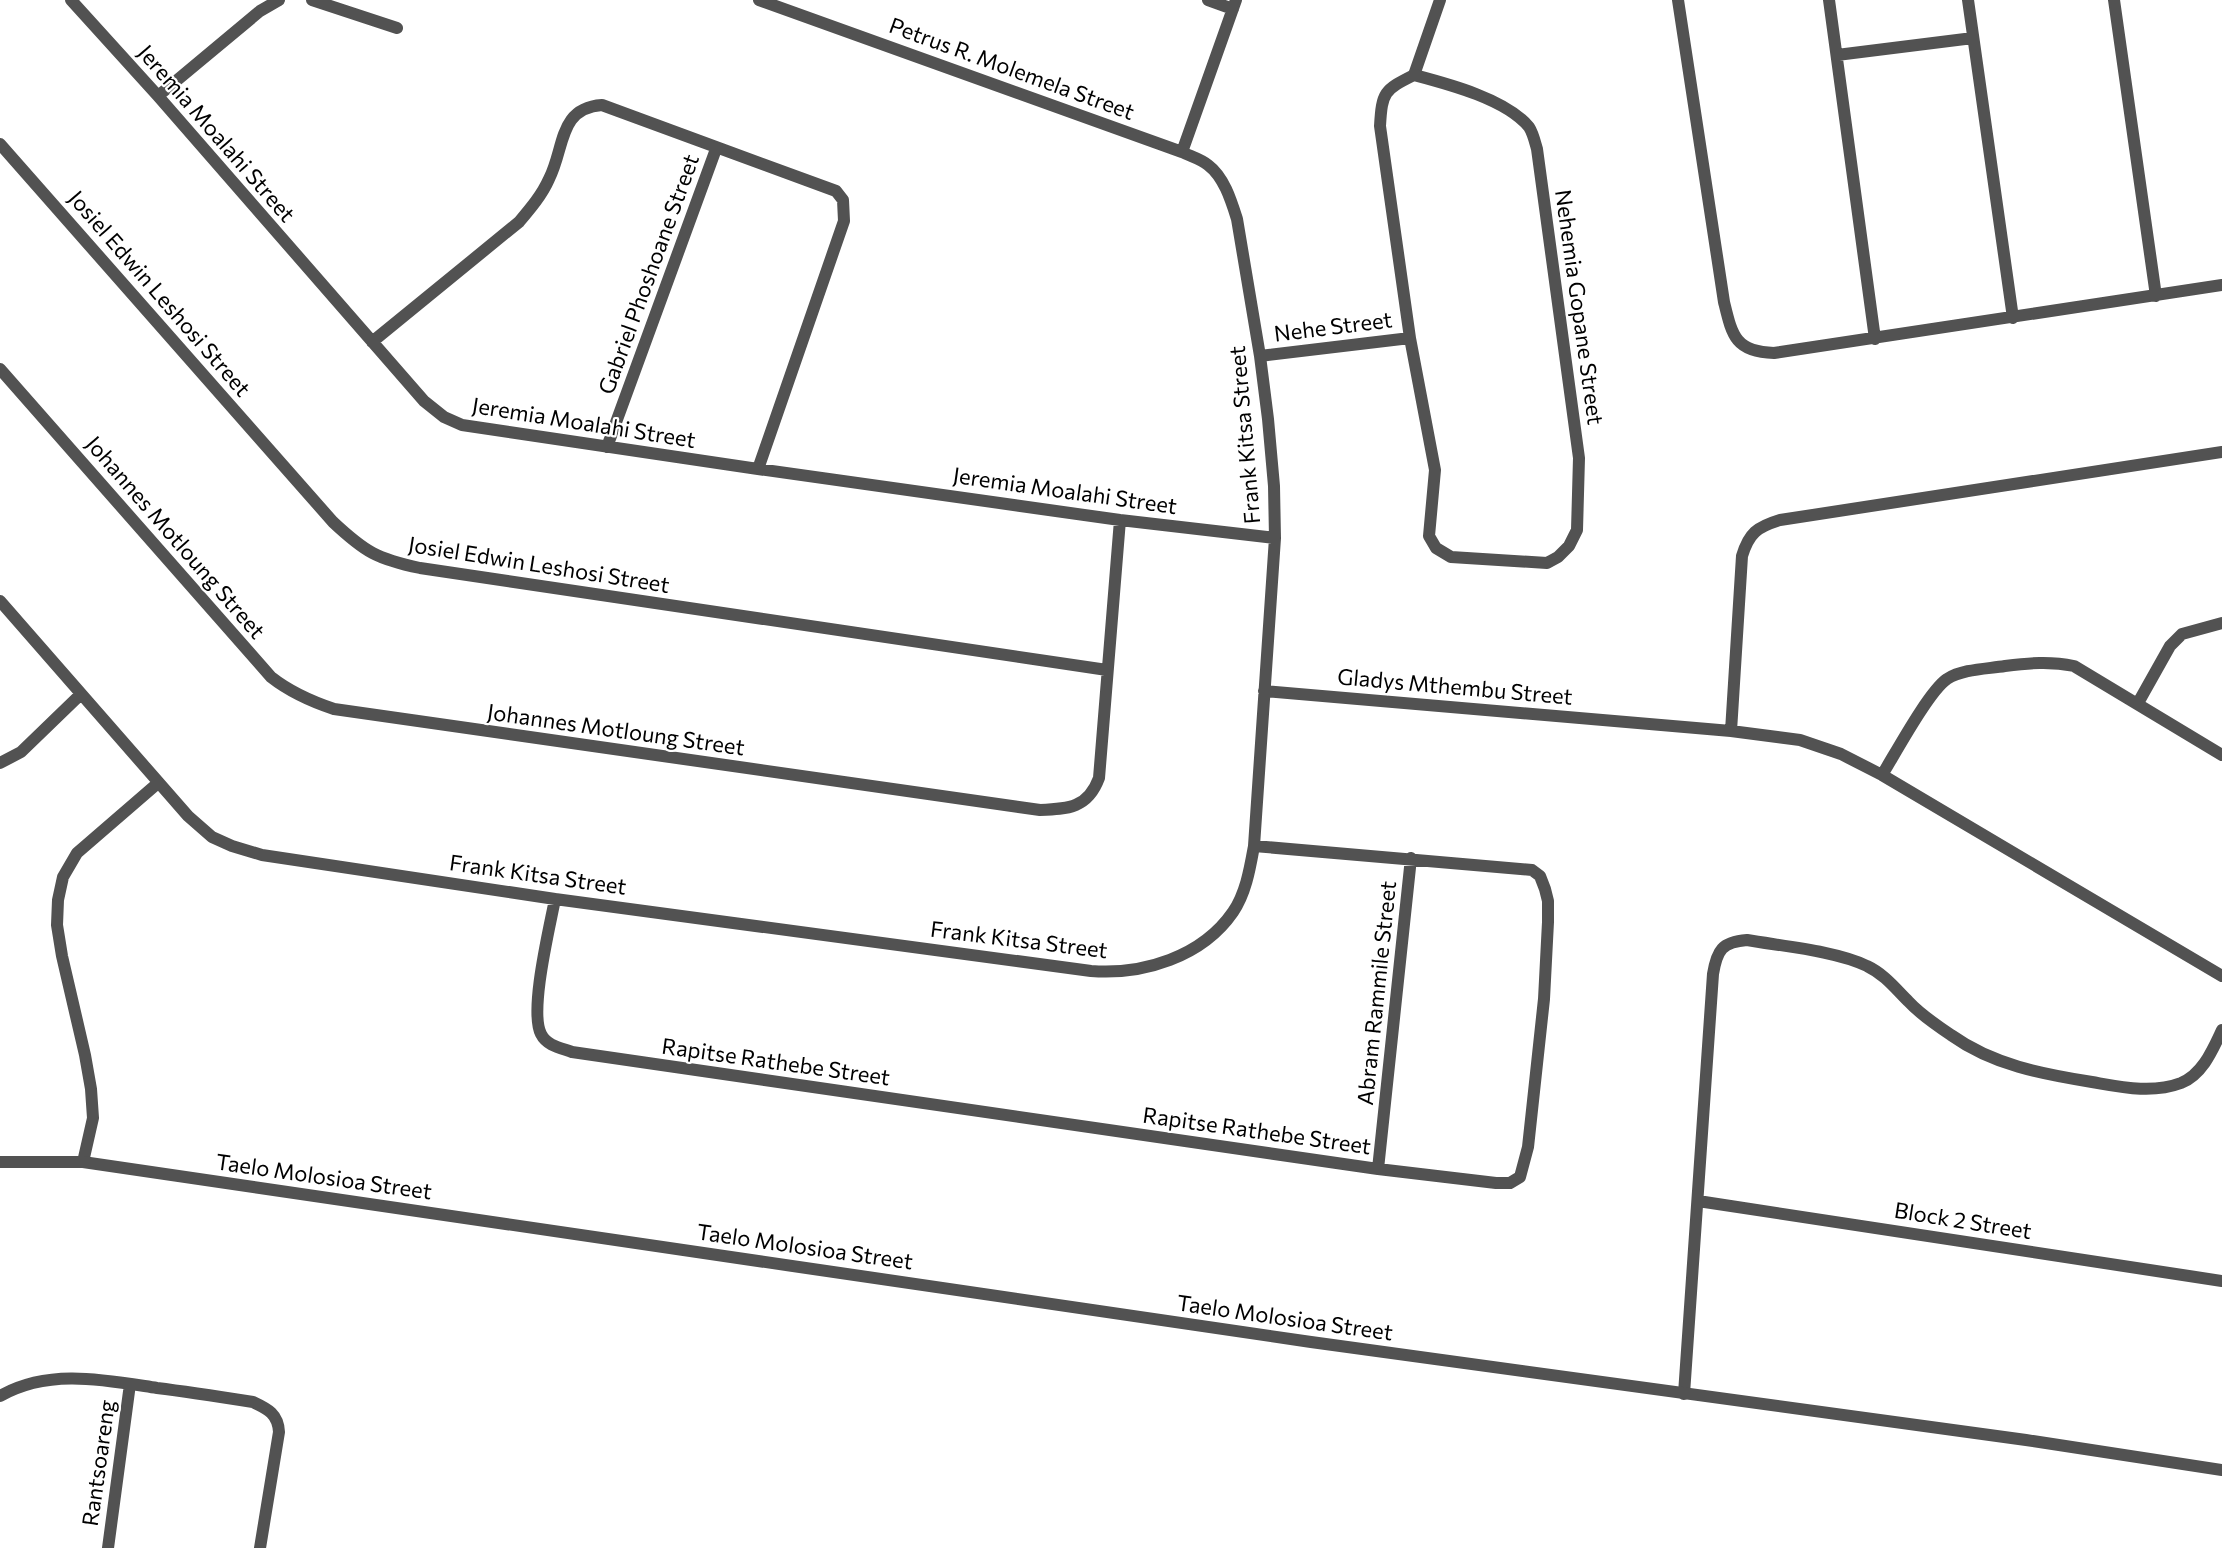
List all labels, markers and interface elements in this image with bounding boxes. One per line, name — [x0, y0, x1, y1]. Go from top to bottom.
street label: Petrus R. Molemela Street — [886, 11, 1138, 125]
street label: Jeremia Moalahi Street — [133, 39, 301, 227]
street label: Gabriel Phoshoane Street — [592, 150, 704, 398]
street label: Josiel Edwin Leshosi Street — [63, 185, 257, 401]
street label: Nehemia Gopane Street — [1550, 188, 1610, 426]
street label: Nehe Street — [1272, 305, 1394, 347]
street label: Frank Kitsa Street — [1223, 345, 1265, 525]
street label: Jeremia Moalahi Street — [470, 391, 698, 453]
street label: Johannes Motloung Street — [81, 430, 271, 644]
street label: Jeremia Moalahi Street — [951, 461, 1179, 519]
street label: Josiel Edwin Leshosi Street — [406, 530, 672, 598]
street label: Gladys Mthembu Street — [1336, 662, 1574, 710]
street label: Johannes Motloung Street — [486, 698, 746, 760]
street label: Frank Kitsa Street — [448, 848, 628, 900]
street label: Abram Rammile Street — [1351, 879, 1401, 1107]
street label: Frank Kitsa Street — [929, 915, 1109, 963]
street label: Rapitse Rathebe Street — [660, 1032, 892, 1090]
street label: Rapitse Rathebe Street — [1141, 1101, 1373, 1159]
street label: Taelo Molosioa Street — [214, 1147, 434, 1205]
street label: Block 2 Street — [1892, 1196, 2034, 1244]
street label: Taelo Molosioa Street — [695, 1217, 915, 1275]
street label: Taelo Molosioa Street — [1175, 1288, 1395, 1346]
street label: Rantsoareng — [76, 1398, 120, 1528]

